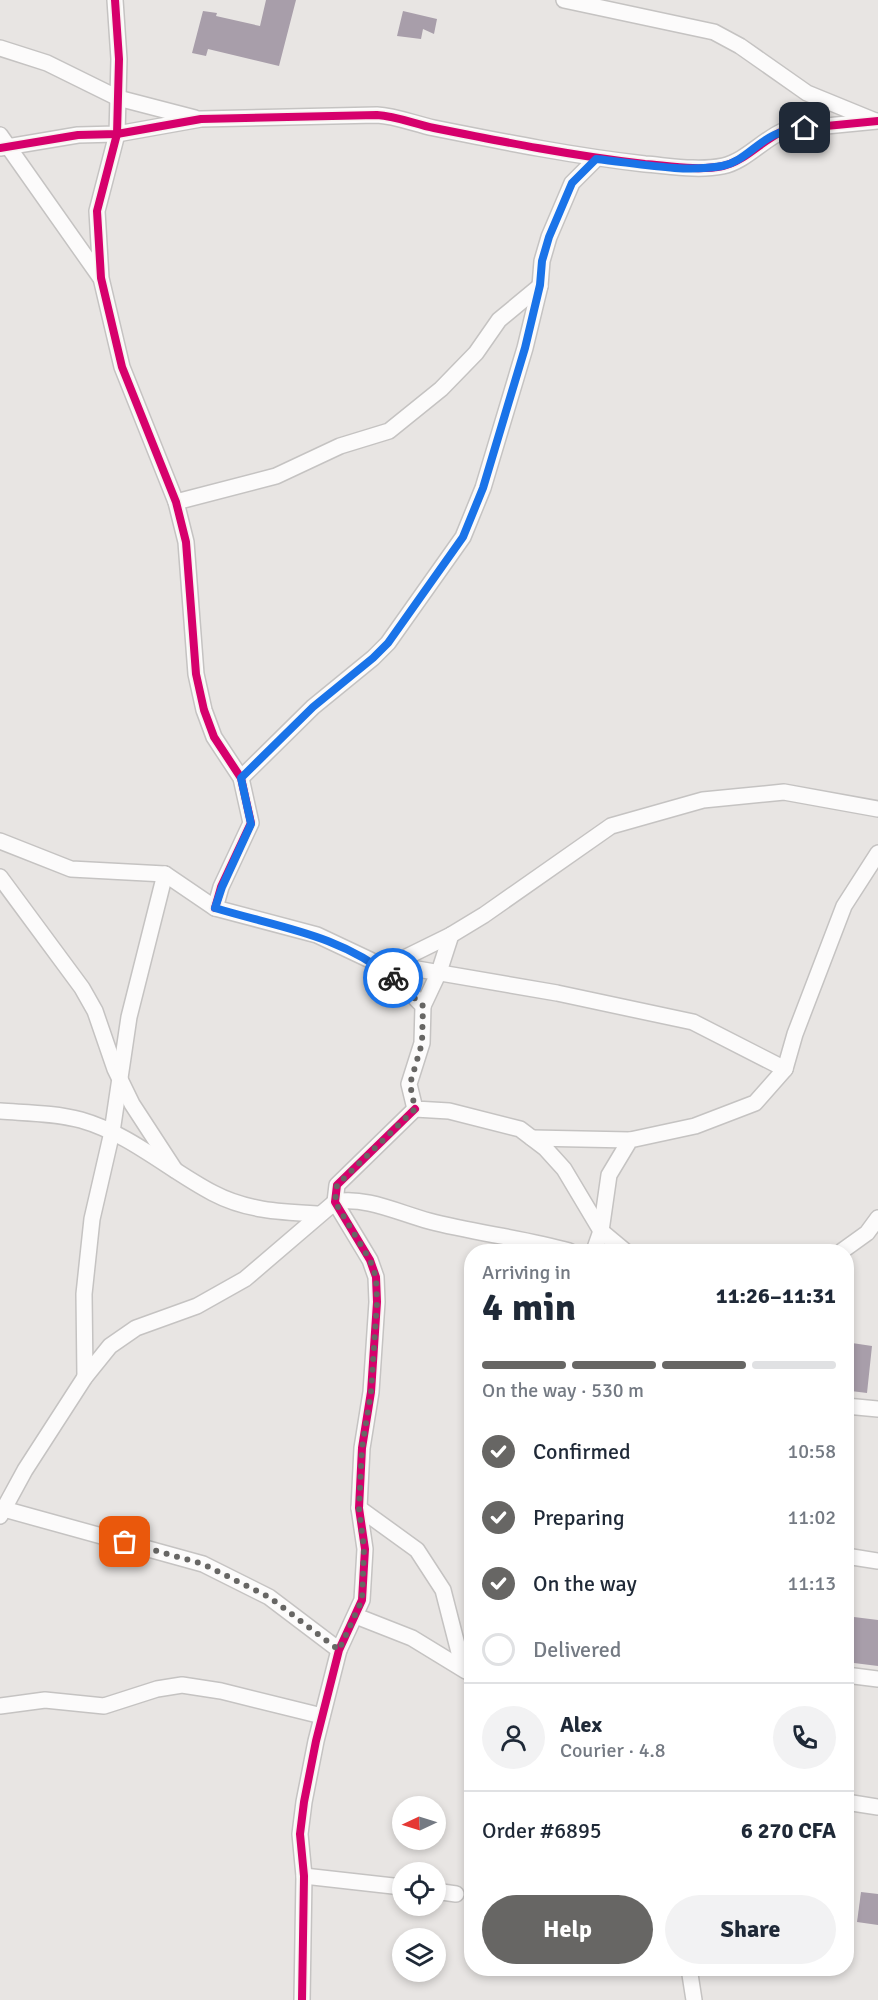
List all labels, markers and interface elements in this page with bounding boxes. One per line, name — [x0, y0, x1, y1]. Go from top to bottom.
pin — [779, 102, 830, 153]
icon: home — [788, 111, 821, 144]
courier — [363, 948, 423, 1008]
icon: bike — [377, 962, 410, 995]
text: Arriving in — [482, 1260, 571, 1285]
text: 11:26–11:31 — [716, 1282, 836, 1309]
text: 4 min — [482, 1283, 576, 1331]
text: On the way · 530 m — [482, 1378, 644, 1403]
icon: check — [482, 1435, 515, 1468]
text: Confirmed — [533, 1438, 631, 1465]
text: 10:58 — [787, 1439, 836, 1464]
icon: check — [482, 1501, 515, 1534]
text: Preparing — [533, 1504, 625, 1531]
text: 11:02 — [787, 1505, 836, 1530]
pin — [99, 1516, 150, 1567]
icon: bag — [108, 1525, 141, 1558]
icon: check — [482, 1567, 515, 1600]
text: On the way — [533, 1570, 637, 1597]
text: 11:13 — [787, 1571, 836, 1596]
text: Delivered — [533, 1636, 621, 1663]
button: person — [482, 1706, 545, 1769]
button: phone — [773, 1706, 836, 1769]
text: Alex — [560, 1711, 602, 1738]
text: Courier · 4.8 — [560, 1738, 666, 1763]
north arrow — [392, 1796, 446, 1850]
map controls — [392, 1796, 446, 1982]
text: Order #6895 — [482, 1817, 602, 1844]
text: 6 270 CFA — [741, 1817, 836, 1844]
button: locate — [392, 1862, 446, 1916]
button: Help — [482, 1895, 653, 1964]
button: Share — [665, 1895, 836, 1964]
button: layers — [392, 1928, 446, 1982]

